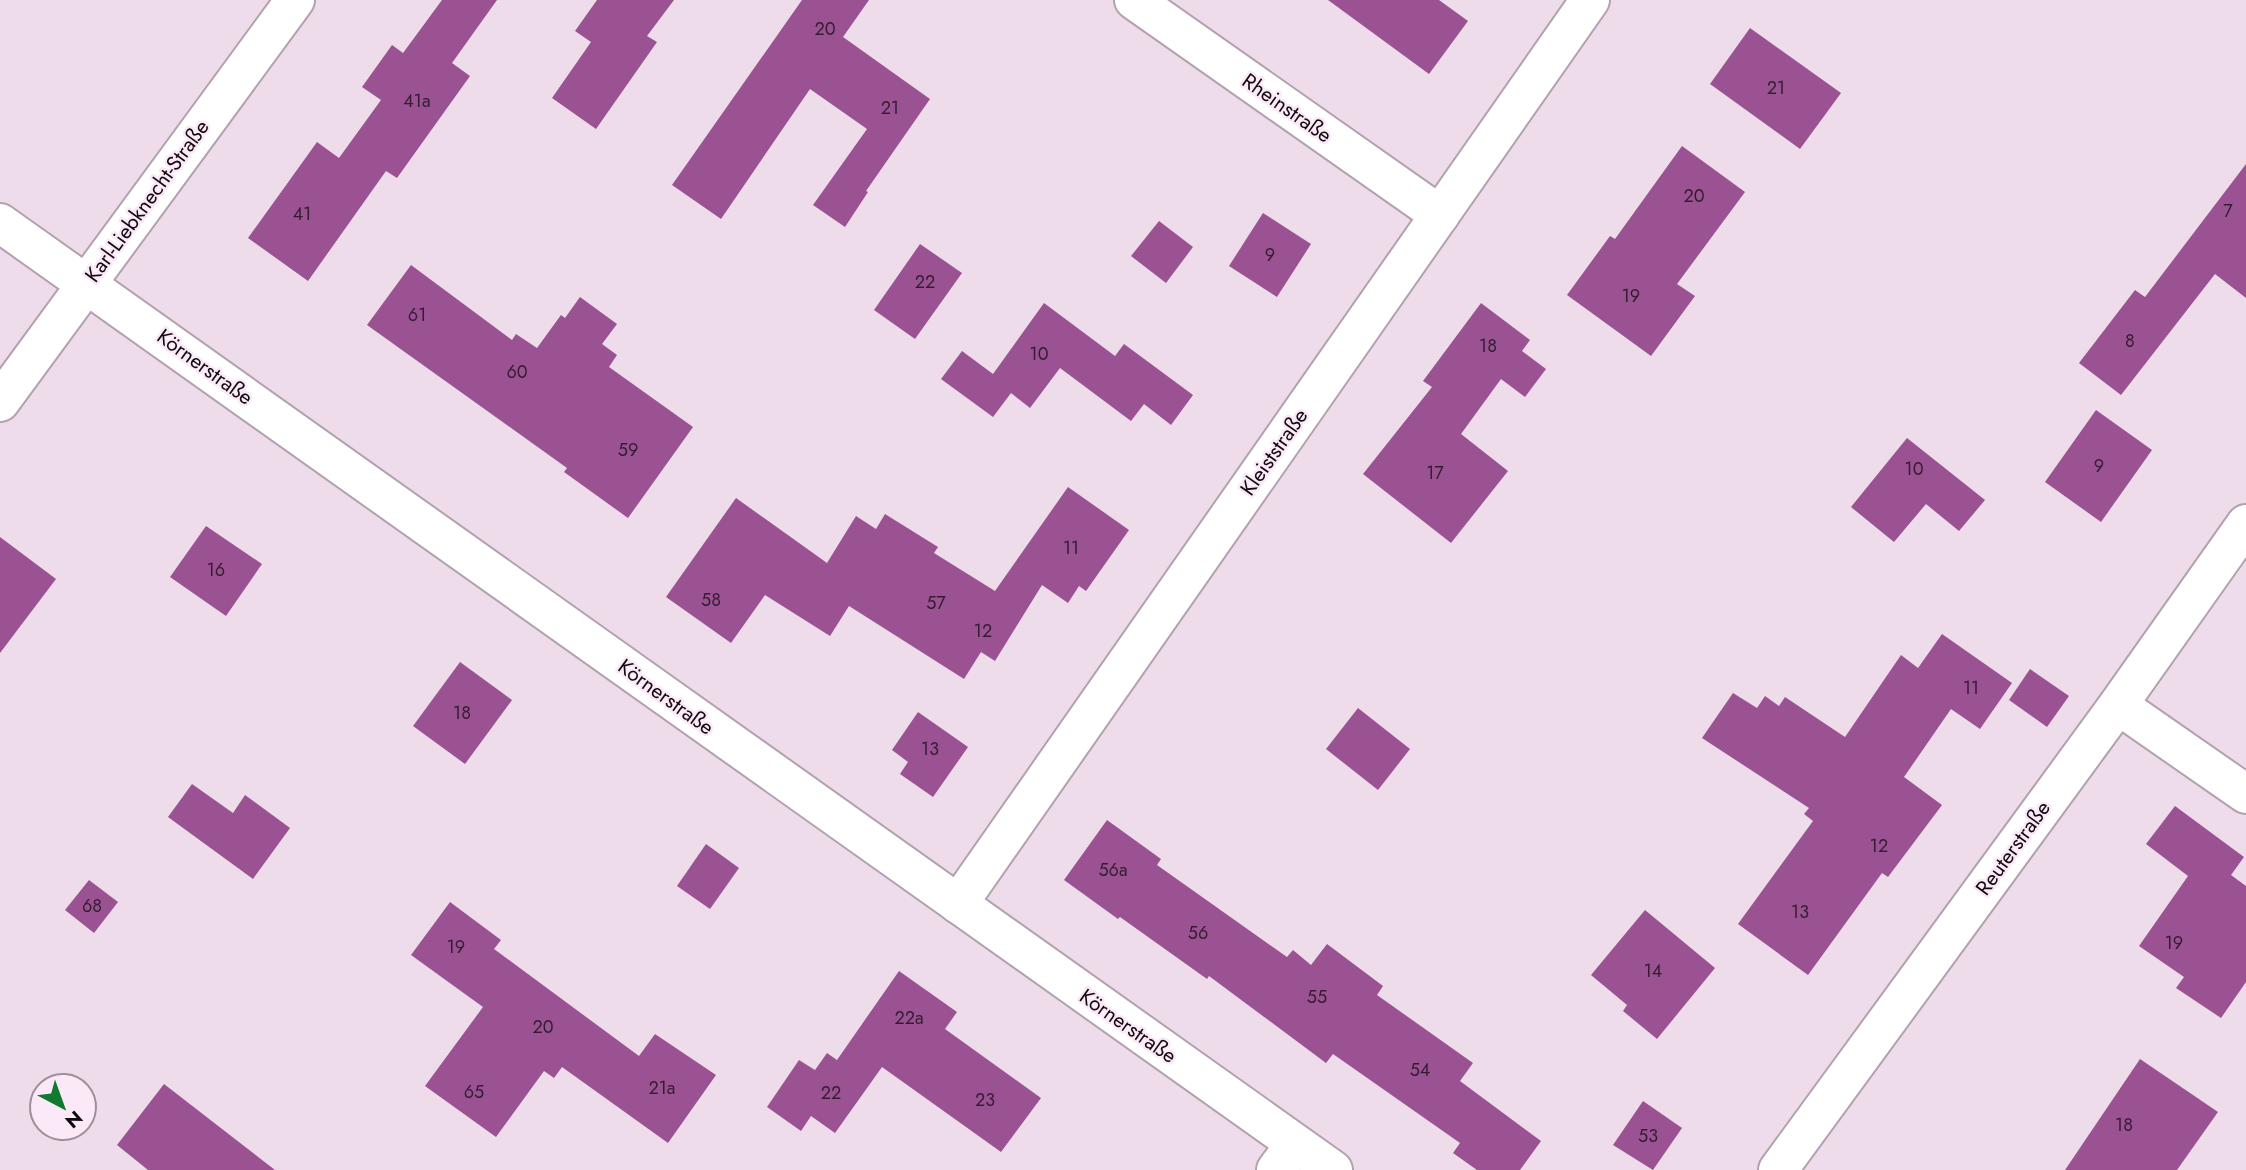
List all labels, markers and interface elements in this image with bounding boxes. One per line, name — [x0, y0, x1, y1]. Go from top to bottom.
house number: 20 — [814, 16, 836, 42]
street label: Rheinstraße — [1236, 66, 1338, 150]
house number: 21 — [1767, 75, 1785, 101]
house number: 41a — [403, 88, 431, 114]
house number: 21 — [881, 95, 899, 121]
street label: Karl-Liebknecht-Straße — [78, 113, 216, 288]
house number: 20 — [1683, 183, 1705, 209]
house number: 7 — [2223, 198, 2233, 224]
house number: 41 — [293, 201, 311, 227]
house number: 9 — [1265, 242, 1275, 268]
house number: 22 — [915, 269, 935, 295]
house number: 19 — [1622, 283, 1640, 309]
house number: 61 — [408, 302, 426, 328]
street label: Körnerstraße — [151, 322, 259, 412]
house number: 8 — [2125, 328, 2135, 354]
house number: 18 — [1479, 333, 1497, 359]
house number: 10 — [1030, 341, 1049, 367]
house number: 60 — [506, 359, 528, 385]
street label: Kleiststraße — [1233, 402, 1315, 502]
house number: 59 — [618, 437, 638, 463]
house number: 9 — [2094, 453, 2104, 479]
house number: 10 — [1905, 456, 1924, 482]
house number: 17 — [1426, 460, 1444, 486]
house number: 11 — [1063, 535, 1079, 561]
house number: 16 — [207, 557, 225, 583]
house number: 58 — [701, 587, 721, 613]
house number: 57 — [926, 590, 946, 616]
house number: 12 — [974, 618, 992, 644]
street label: Körnerstraße — [612, 652, 720, 742]
house number: 11 — [1963, 675, 1979, 701]
house number: 18 — [453, 700, 471, 726]
house number: 13 — [921, 736, 939, 762]
street label: Reuterstraße — [1968, 794, 2058, 901]
house number: 12 — [1870, 833, 1888, 859]
house number: 56a — [1098, 857, 1128, 883]
house number: 68 — [82, 893, 102, 919]
house number: 13 — [1791, 899, 1809, 925]
house number: 56 — [1188, 920, 1208, 946]
house number: 19 — [2165, 930, 2183, 956]
house number: 19 — [447, 934, 465, 960]
house number: 14 — [1644, 958, 1662, 984]
street label: Körnerstraße — [1073, 981, 1183, 1071]
house number: 55 — [1307, 984, 1327, 1010]
house number: 22a — [894, 1005, 924, 1031]
house number: 20 — [532, 1014, 554, 1040]
house number: 54 — [1410, 1057, 1430, 1083]
north arrow — [28, 1072, 98, 1142]
house number: 21a — [649, 1075, 676, 1101]
house number: 65 — [464, 1079, 484, 1105]
house number: 22 — [821, 1080, 841, 1106]
house number: 23 — [975, 1087, 995, 1113]
text: N — [59, 1104, 88, 1135]
house number: 18 — [2115, 1112, 2133, 1138]
house number: 53 — [1638, 1123, 1658, 1149]

